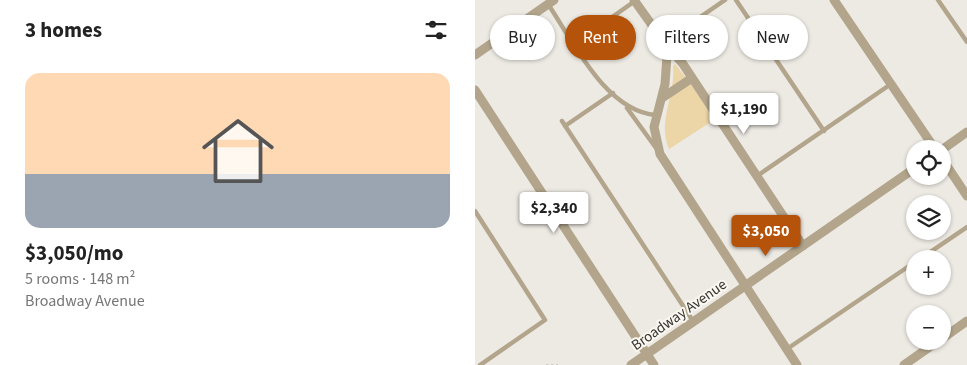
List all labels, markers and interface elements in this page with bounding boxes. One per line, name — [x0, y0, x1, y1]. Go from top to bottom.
text: 3 homes — [25, 15, 102, 45]
chip: Buy — [490, 15, 555, 60]
chip: Rent — [565, 15, 636, 60]
chip: Filters — [646, 15, 728, 60]
chip: New — [738, 15, 808, 60]
icon: filters — [422, 16, 450, 44]
pin: $1,190 — [703, 92, 785, 135]
text: $1,190 — [720, 98, 768, 120]
icon: home — [193, 106, 283, 196]
map controls — [906, 140, 951, 350]
button: locate — [906, 140, 951, 185]
pin: $2,340 — [513, 192, 595, 234]
button: layers — [906, 195, 951, 240]
text: $2,340 — [530, 197, 578, 219]
pin: $3,050 — [725, 214, 807, 257]
text: $3,050 — [742, 220, 790, 242]
text: $3,050/mo — [25, 238, 124, 268]
button: + — [906, 250, 951, 295]
text: 5 rooms · 148 m² — [25, 268, 135, 290]
street label: Broadway Avenue — [627, 274, 731, 356]
text: Broadway Avenue — [25, 290, 145, 312]
button: − — [906, 305, 951, 350]

